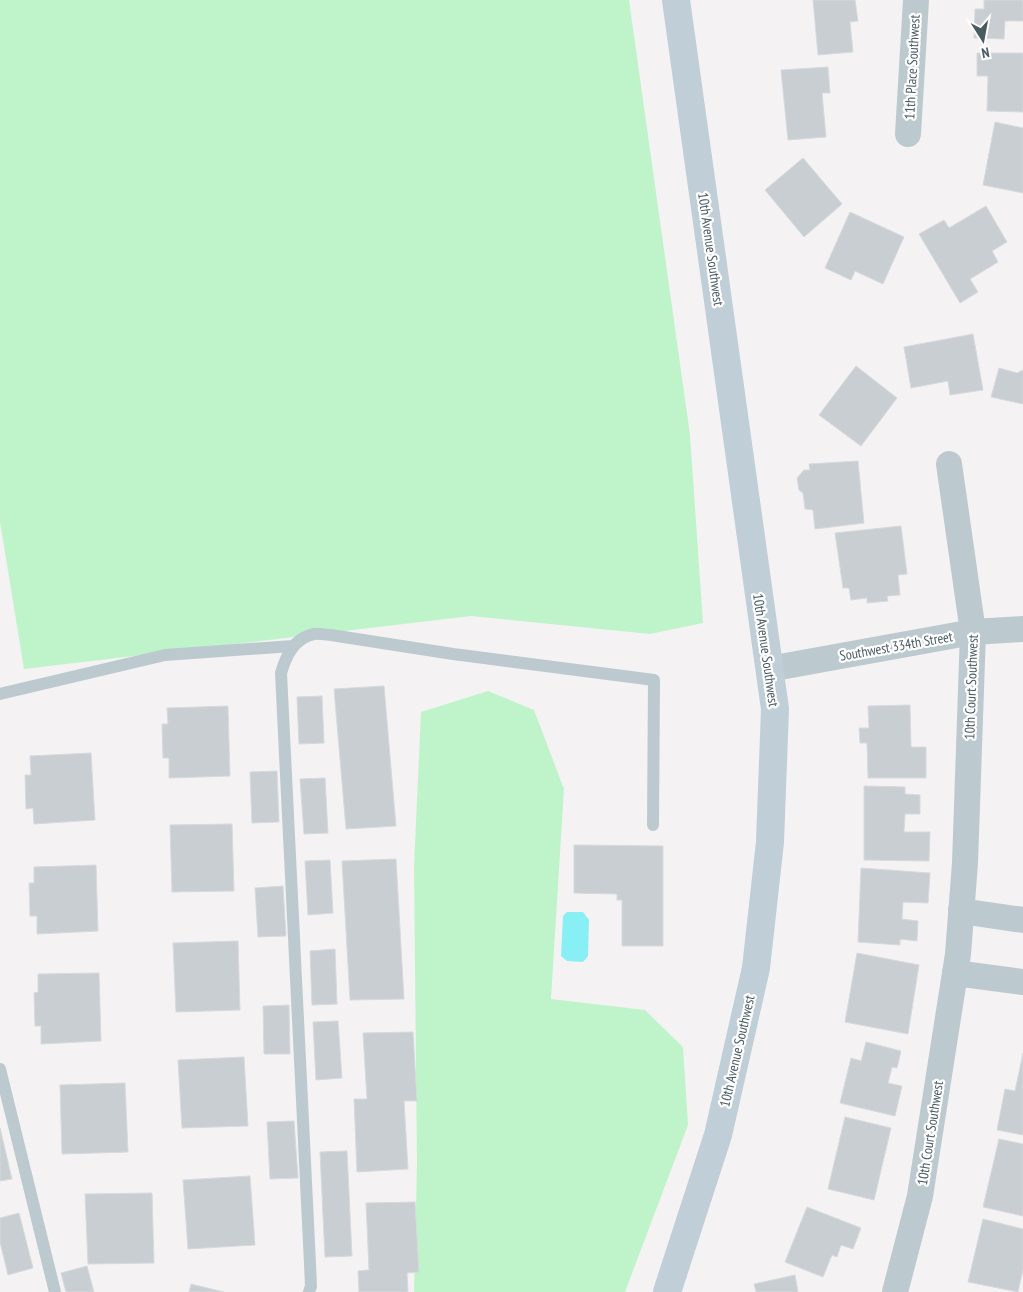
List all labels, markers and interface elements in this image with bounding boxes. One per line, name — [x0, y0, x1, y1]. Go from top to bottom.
street label: 11th Place Southwest — [900, 14, 924, 120]
north arrow — [958, 15, 1008, 65]
text: N — [980, 43, 991, 62]
street label: 10th Avenue Southwest — [694, 191, 728, 307]
street label: 10th Avenue Southwest — [749, 592, 783, 708]
street label: Southwest 334th Street — [838, 627, 954, 665]
street label: 10th Court Southwest — [960, 634, 982, 740]
street label: 10th Avenue Southwest — [715, 993, 759, 1109]
street label: 10th Court Southwest — [913, 1079, 947, 1186]

